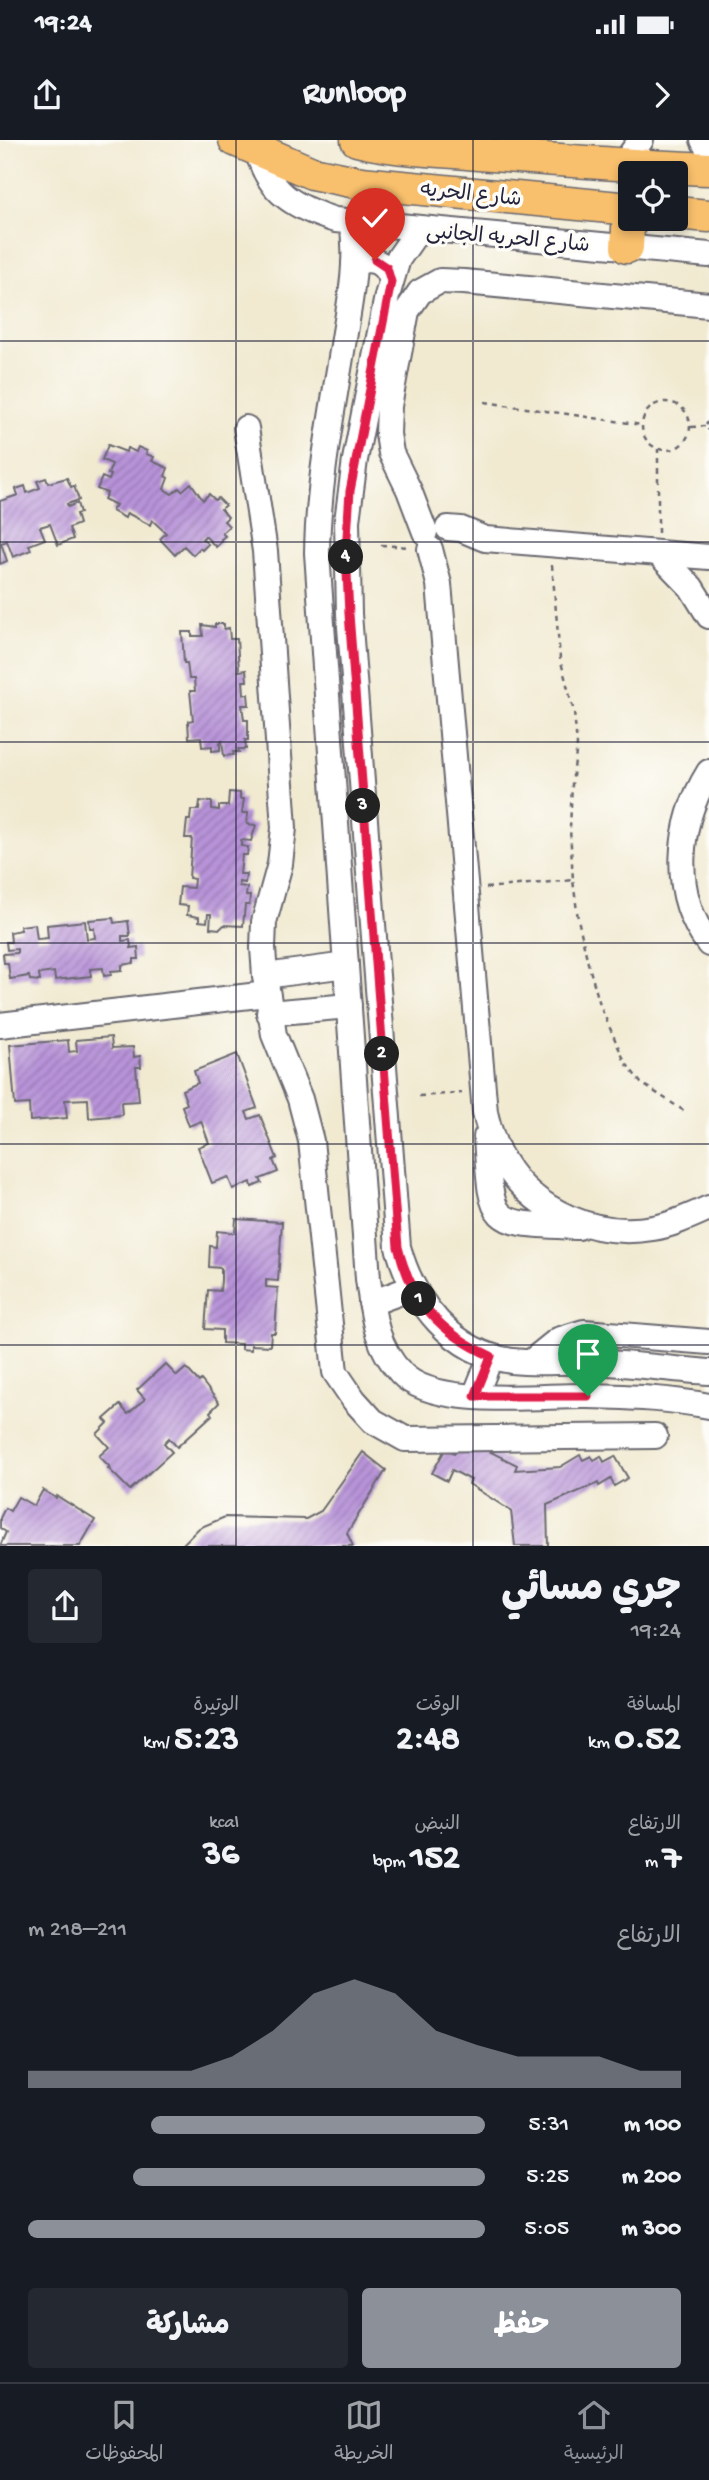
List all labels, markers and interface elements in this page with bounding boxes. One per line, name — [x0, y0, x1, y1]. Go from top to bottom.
text: 19:24 — [35, 9, 92, 40]
icon: share — [28, 76, 66, 114]
text: Runloop — [303, 76, 406, 114]
icon: forward — [643, 76, 681, 114]
map controls — [618, 161, 688, 231]
button: locate — [618, 161, 688, 231]
street label: شارع الحريه — [419, 179, 522, 214]
pin — [345, 188, 405, 260]
icon: check — [356, 199, 394, 237]
street label: شارع الحريه الجانبى — [425, 221, 590, 260]
pin: 4 — [328, 540, 364, 574]
text: 4 — [341, 545, 350, 568]
pin: 3 — [346, 788, 380, 824]
text: 3 — [358, 794, 367, 817]
pin: 2 — [364, 1037, 400, 1072]
text: 2 — [377, 1042, 386, 1065]
pin: 1 — [402, 1282, 436, 1316]
text: 1 — [415, 1287, 422, 1310]
pin — [558, 1324, 618, 1396]
icon: arrive — [569, 1335, 607, 1373]
button: share — [28, 1569, 102, 1643]
text: جري مسائي — [502, 1570, 681, 1614]
text: 19:24 — [631, 1618, 681, 1645]
text: الوتيرة — [193, 1695, 239, 1718]
text: الوقت — [416, 1695, 460, 1718]
text: المسافة — [627, 1695, 681, 1718]
text: 5:23 — [174, 1720, 239, 1761]
text: 2:48 — [396, 1720, 460, 1761]
text: 0.52 — [615, 1720, 681, 1761]
text: /km — [143, 1732, 174, 1755]
text: km — [588, 1732, 615, 1755]
text: kcal — [209, 1812, 239, 1835]
text: النبض — [415, 1814, 460, 1837]
text: الارتفاع — [628, 1814, 681, 1837]
text: 36 — [203, 1835, 239, 1876]
text: 152 — [410, 1839, 460, 1880]
text: 7 — [663, 1839, 681, 1880]
text: bpm — [373, 1851, 410, 1874]
text: m — [645, 1851, 663, 1874]
text: 211–218 m — [28, 1917, 127, 1944]
text: الارتفاع — [617, 1924, 681, 1951]
text: 5:31 — [528, 2112, 569, 2139]
text: 100 m — [624, 2112, 681, 2139]
text: 5:25 — [526, 2164, 569, 2191]
text: 200 m — [622, 2164, 681, 2191]
text: 5:05 — [525, 2216, 569, 2243]
text: 300 m — [621, 2216, 681, 2243]
button: مشاركة — [28, 2288, 348, 2368]
button: حفظ — [362, 2288, 681, 2368]
tab: المحفوظات — [85, 2396, 164, 2469]
tab: الخريطة — [334, 2396, 393, 2469]
tab: الرئيسية — [564, 2396, 624, 2469]

